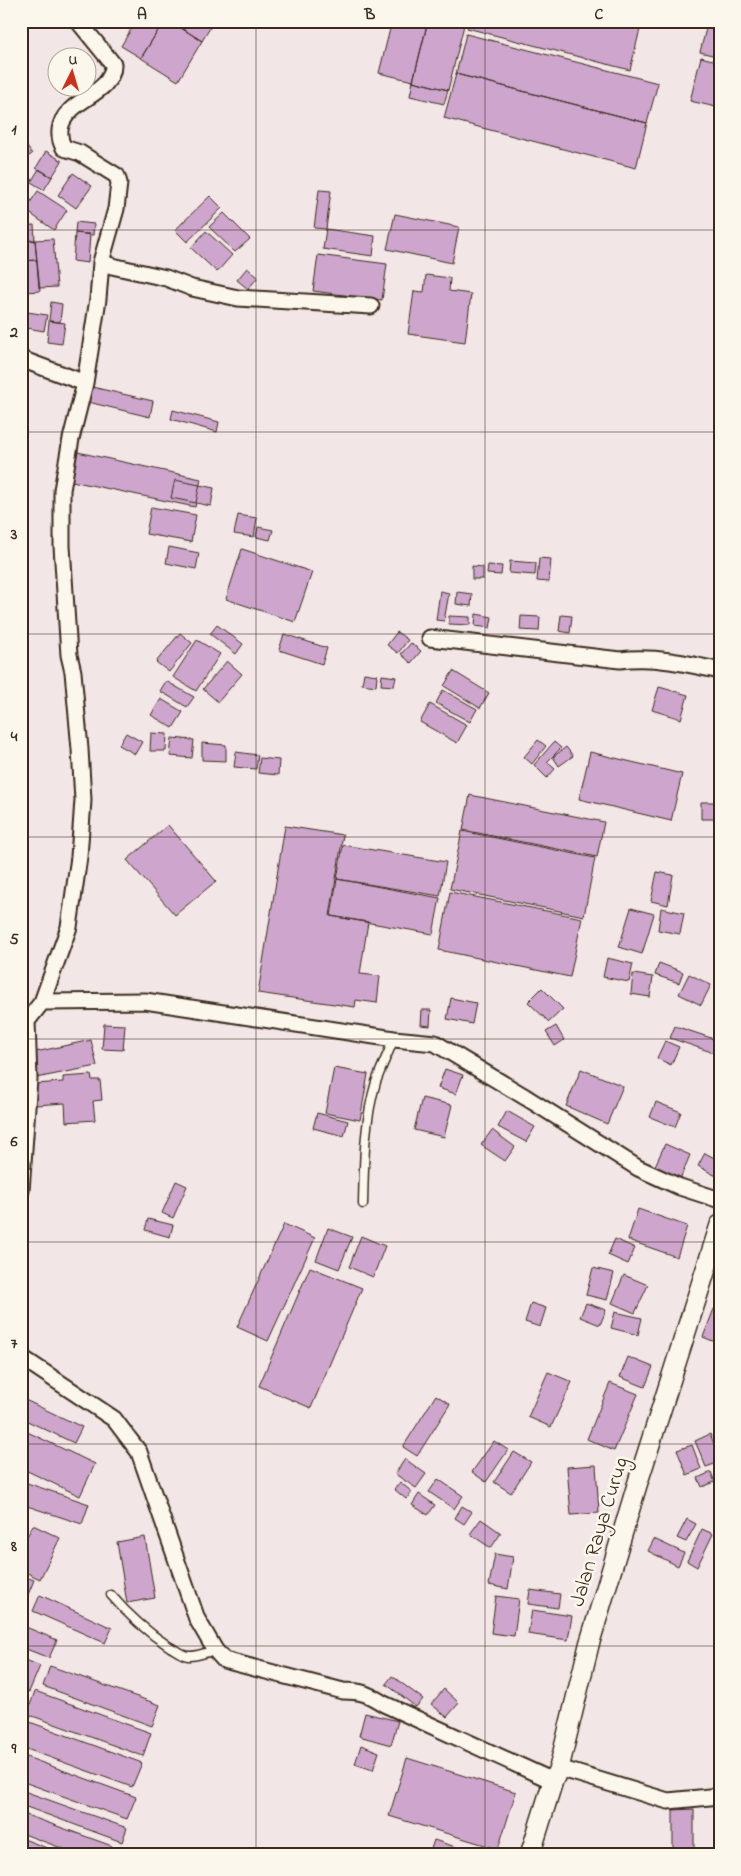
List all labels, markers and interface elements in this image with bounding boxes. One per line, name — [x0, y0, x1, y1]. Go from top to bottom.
text: A — [137, 3, 147, 27]
text: B — [364, 3, 376, 27]
text: C — [595, 3, 604, 27]
north arrow — [48, 48, 98, 98]
text: U — [68, 50, 78, 71]
text: 1 — [11, 118, 17, 142]
text: 2 — [9, 321, 18, 345]
text: 3 — [10, 523, 18, 547]
text: 4 — [10, 725, 18, 749]
text: 5 — [9, 928, 19, 952]
text: 6 — [9, 1130, 18, 1154]
text: 7 — [11, 1332, 18, 1356]
street label: Jalan Raya Curug — [563, 1454, 639, 1611]
text: 8 — [10, 1535, 17, 1559]
text: 9 — [11, 1737, 17, 1761]

